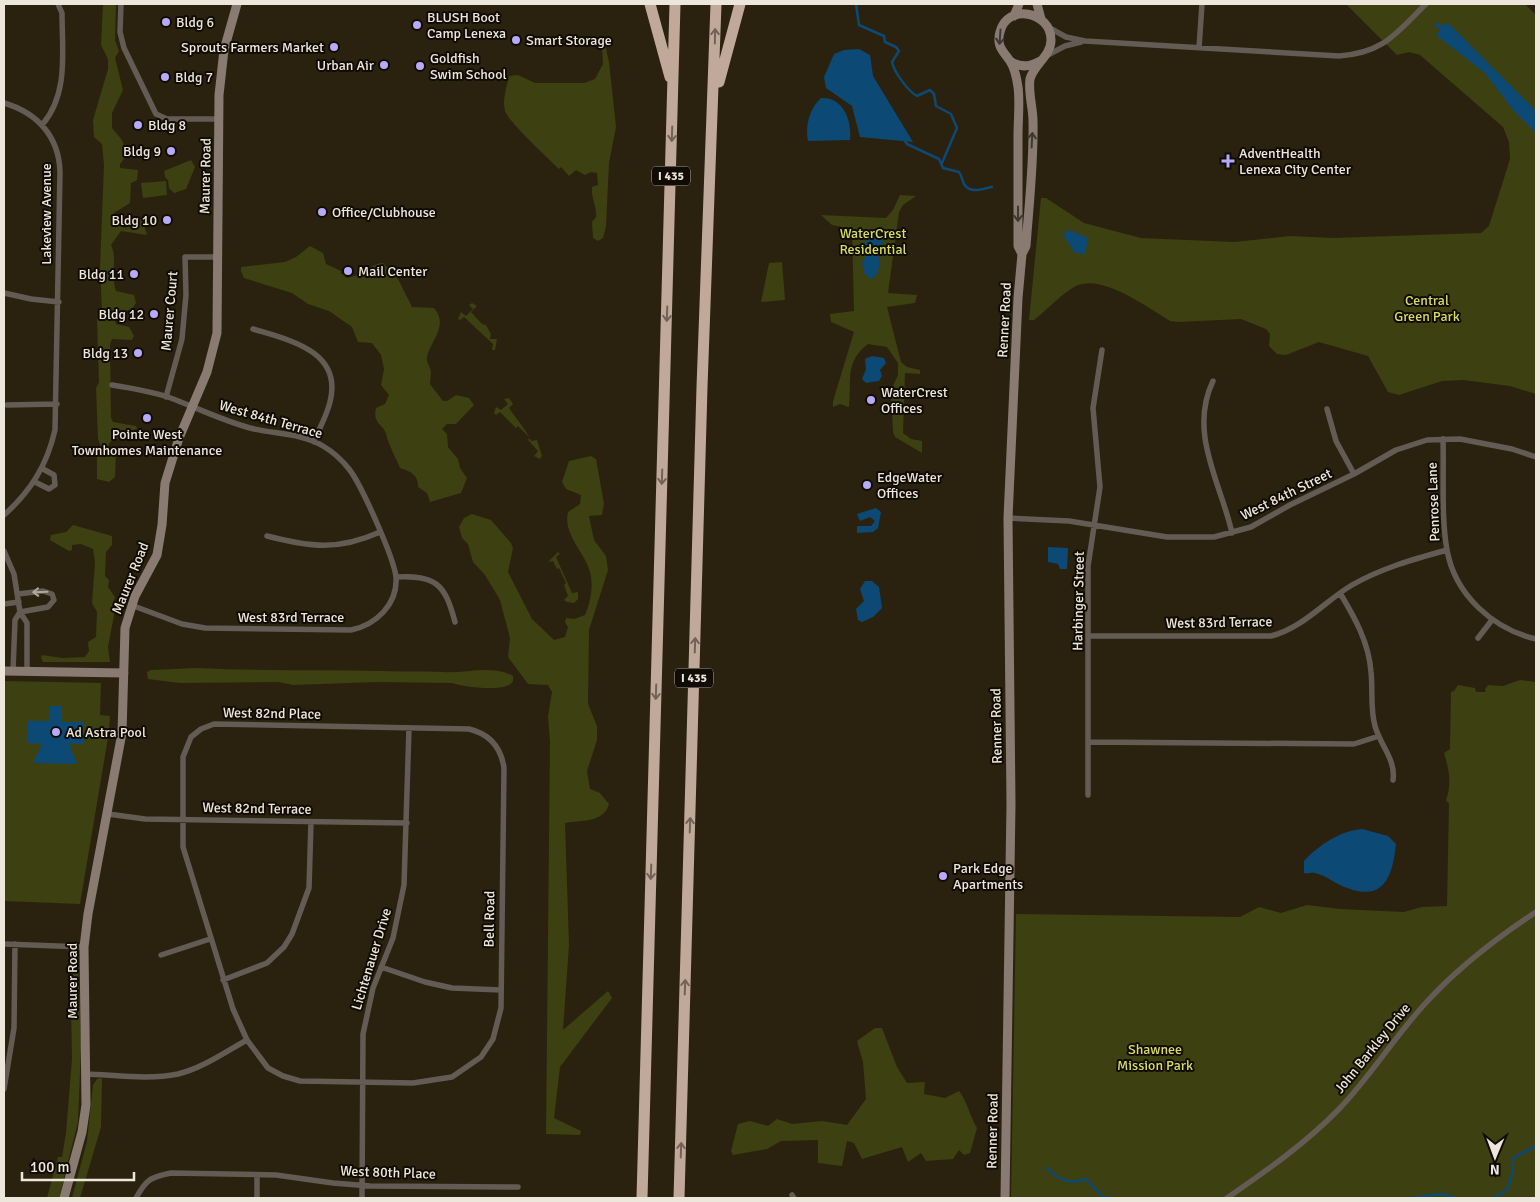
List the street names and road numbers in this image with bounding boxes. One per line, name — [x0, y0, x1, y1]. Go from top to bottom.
street label: Maurer Road — [196, 138, 215, 214]
street label: Lakeview Avenue — [38, 163, 55, 265]
road number: I 435 — [652, 167, 690, 186]
street label: Maurer Court — [158, 270, 181, 352]
street label: Renner Road — [994, 282, 1015, 358]
street label: West 84th Terrace — [217, 397, 324, 442]
street label: Penrose Lane — [1424, 462, 1443, 542]
street label: West 84th Street — [1238, 465, 1335, 524]
street label: Maurer Road — [108, 540, 153, 617]
street label: Harbinger Street — [1069, 551, 1088, 651]
street label: West 83rd Terrace — [238, 609, 344, 626]
street label: West 83rd Terrace — [1166, 613, 1272, 632]
road number: I 435 — [675, 668, 713, 688]
street label: Renner Road — [987, 688, 1006, 764]
street label: West 82nd Place — [223, 704, 321, 723]
street label: West 82nd Terrace — [202, 799, 312, 818]
street label: Bell Road — [481, 891, 498, 947]
street label: Lichtenauer Drive — [348, 906, 395, 1012]
street label: Maurer Road — [64, 943, 81, 1019]
street label: John Barkley Drive — [1331, 1000, 1414, 1097]
street label: Renner Road — [983, 1093, 1002, 1169]
street label: West 80th Place — [340, 1162, 436, 1183]

